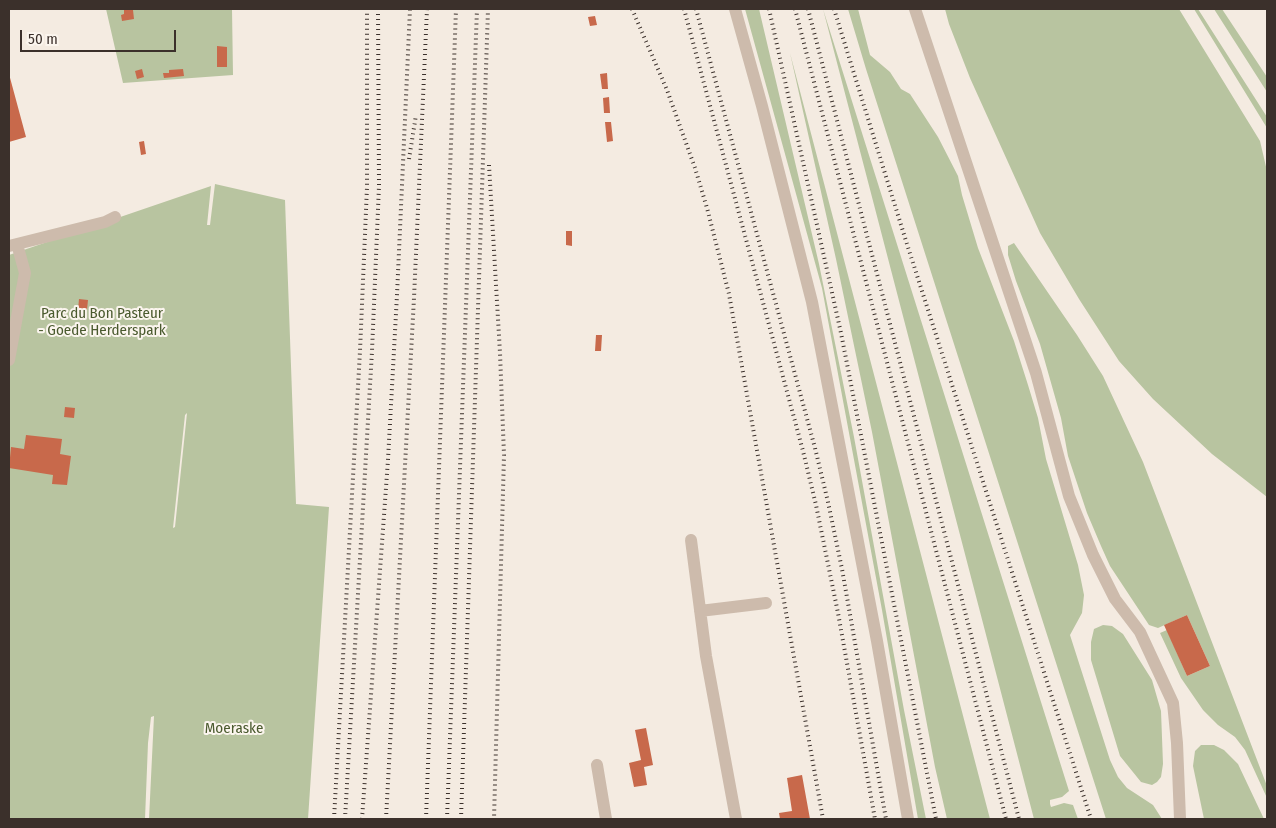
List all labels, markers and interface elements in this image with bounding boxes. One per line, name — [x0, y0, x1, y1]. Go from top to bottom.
scale bar — [22, 20, 179, 52]
text: 50 m — [28, 30, 58, 48]
park label: Parc du Bon Pasteur - Goede Herderspark — [38, 305, 166, 340]
park label: Moeraske — [205, 720, 263, 738]

